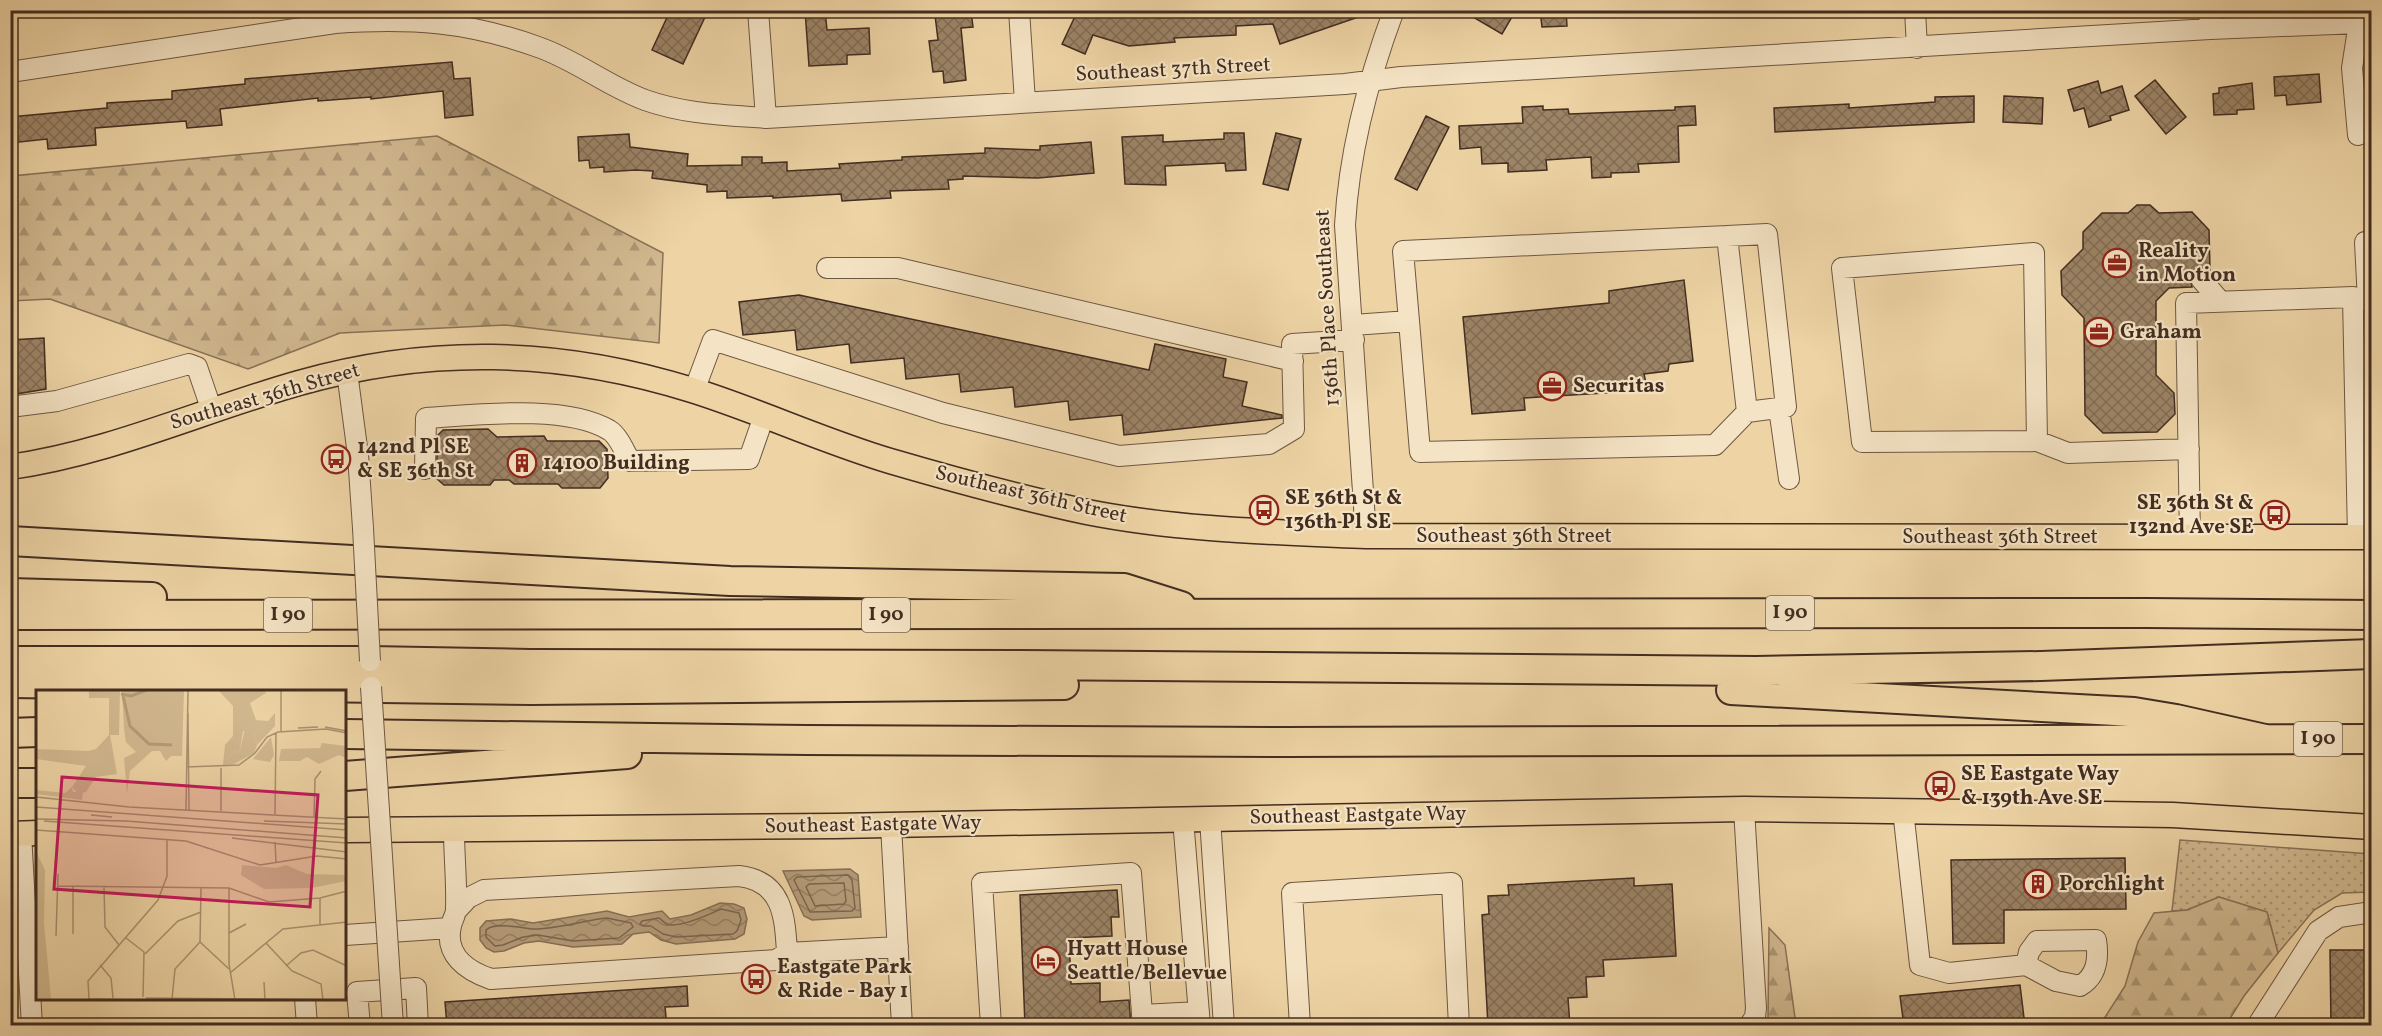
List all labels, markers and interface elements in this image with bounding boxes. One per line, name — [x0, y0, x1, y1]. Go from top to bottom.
street label: Southeast 37th Street — [1075, 50, 1271, 90]
street label: 136th Place Southeast — [1308, 209, 1348, 407]
place label: Reality in Motion — [2138, 237, 2236, 290]
office icon: Reality in Motion — [2101, 247, 2133, 279]
office icon: Graham — [2083, 316, 2115, 348]
place label: Graham — [2120, 318, 2202, 347]
street label: Southeast 36th Street — [167, 356, 363, 438]
office icon: Securitas — [1536, 370, 1568, 402]
place label: Securitas — [1573, 372, 1665, 401]
place label: 142nd Pl SE & SE 36th St — [357, 433, 474, 486]
bus stop icon: 142nd Pl SE & SE 36th St — [320, 443, 352, 475]
building icon: 14100 Building — [506, 447, 538, 479]
place label: 14100 Building — [543, 449, 690, 478]
street label: Southeast 36th Street — [932, 459, 1130, 531]
place label: SE 36th St & 136th Pl SE — [1285, 484, 1402, 537]
place label: SE 36th St & 132nd Ave SE — [2129, 489, 2254, 542]
bus stop icon: SE 36th St & 136th Pl SE — [1248, 494, 1280, 526]
bus stop icon: SE 36th St & 132nd Ave SE — [2259, 499, 2291, 531]
street label: Southeast 36th Street — [1416, 522, 1612, 551]
street label: Southeast 36th Street — [1902, 523, 2098, 552]
road number: I 90 — [1766, 596, 1814, 630]
road number: I 90 — [264, 598, 312, 632]
road number: I 90 — [862, 598, 910, 632]
inset map — [36, 690, 346, 1000]
road number: I 90 — [2294, 722, 2342, 756]
place label: SE Eastgate Way & 139th Ave SE — [1961, 760, 2119, 813]
bus stop icon: SE Eastgate Way & 139th Ave SE — [1924, 770, 1956, 802]
street label: Southeast Eastgate Way — [1249, 800, 1467, 832]
street label: Southeast Eastgate Way — [764, 809, 982, 841]
building icon: Porchlight — [2022, 868, 2054, 900]
place label: Porchlight — [2059, 870, 2165, 899]
place label: Hyatt House Seattle/Bellevue — [1067, 935, 1227, 988]
hotel icon: Hyatt House Seattle/Bellevue — [1030, 945, 1062, 977]
place label: Eastgate Park & Ride - Bay 1 — [777, 953, 912, 1006]
bus stop icon: Eastgate Park & Ride - Bay 1 — [740, 963, 772, 995]

